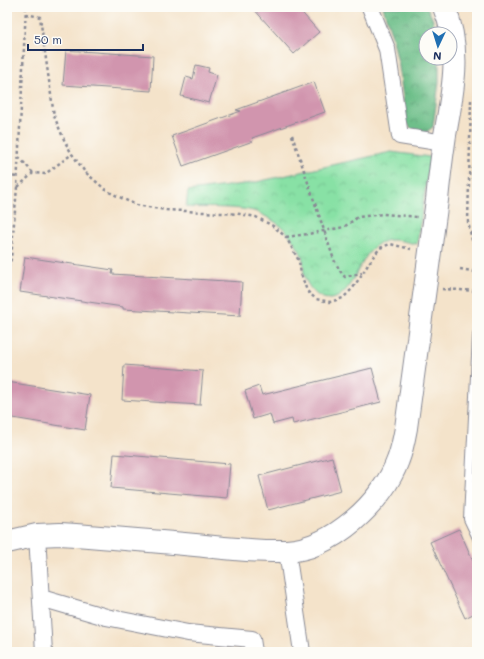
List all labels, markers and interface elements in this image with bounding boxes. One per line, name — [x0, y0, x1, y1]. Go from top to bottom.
scale bar — [28, 26, 143, 52]
north arrow — [418, 26, 458, 66]
text: 50 m — [34, 31, 62, 47]
text: N — [433, 49, 442, 64]

